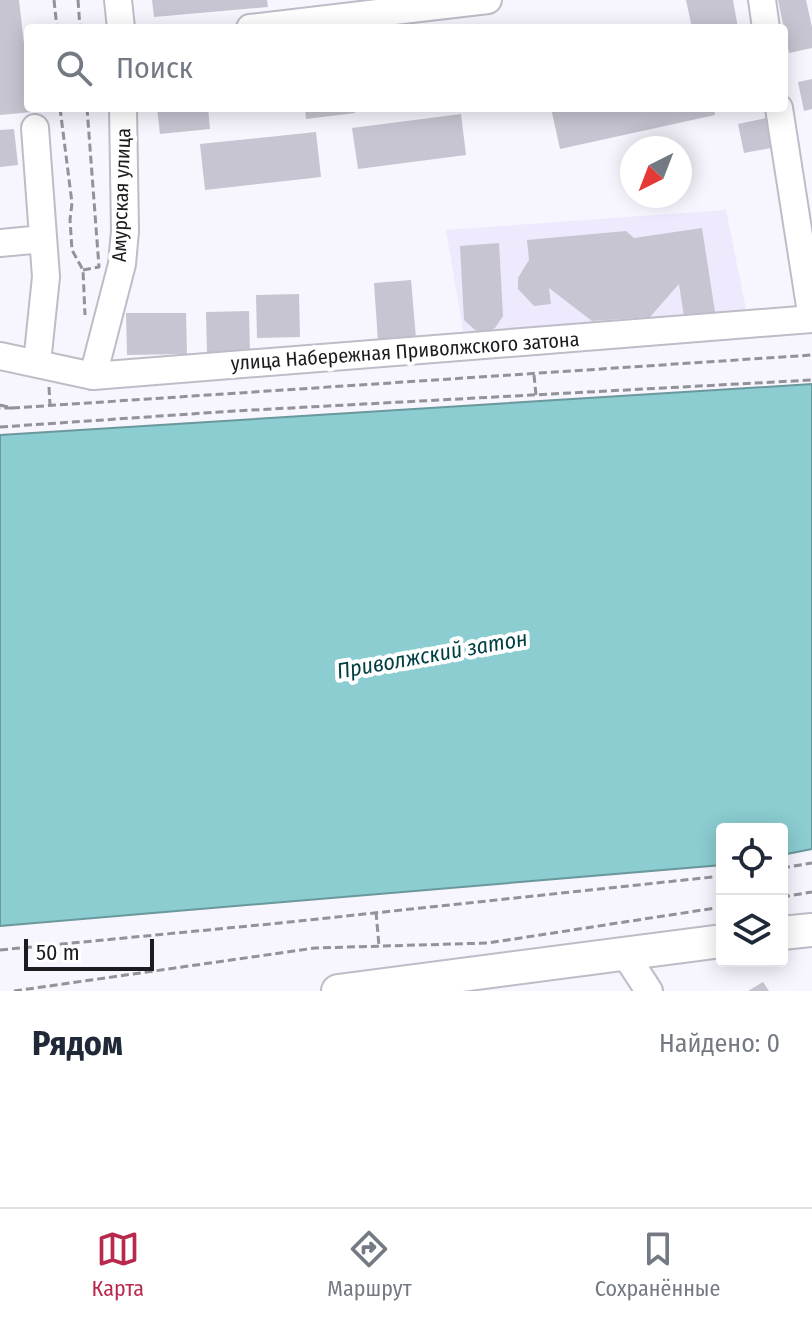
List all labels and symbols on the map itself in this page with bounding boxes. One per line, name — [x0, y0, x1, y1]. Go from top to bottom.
street label: Амурская улица — [107, 127, 135, 263]
north arrow — [620, 136, 692, 208]
street label: улица Набережная Приволжского затона — [230, 327, 580, 375]
water label: Приволжский затон — [335, 624, 530, 685]
scale bar — [24, 935, 154, 971]

